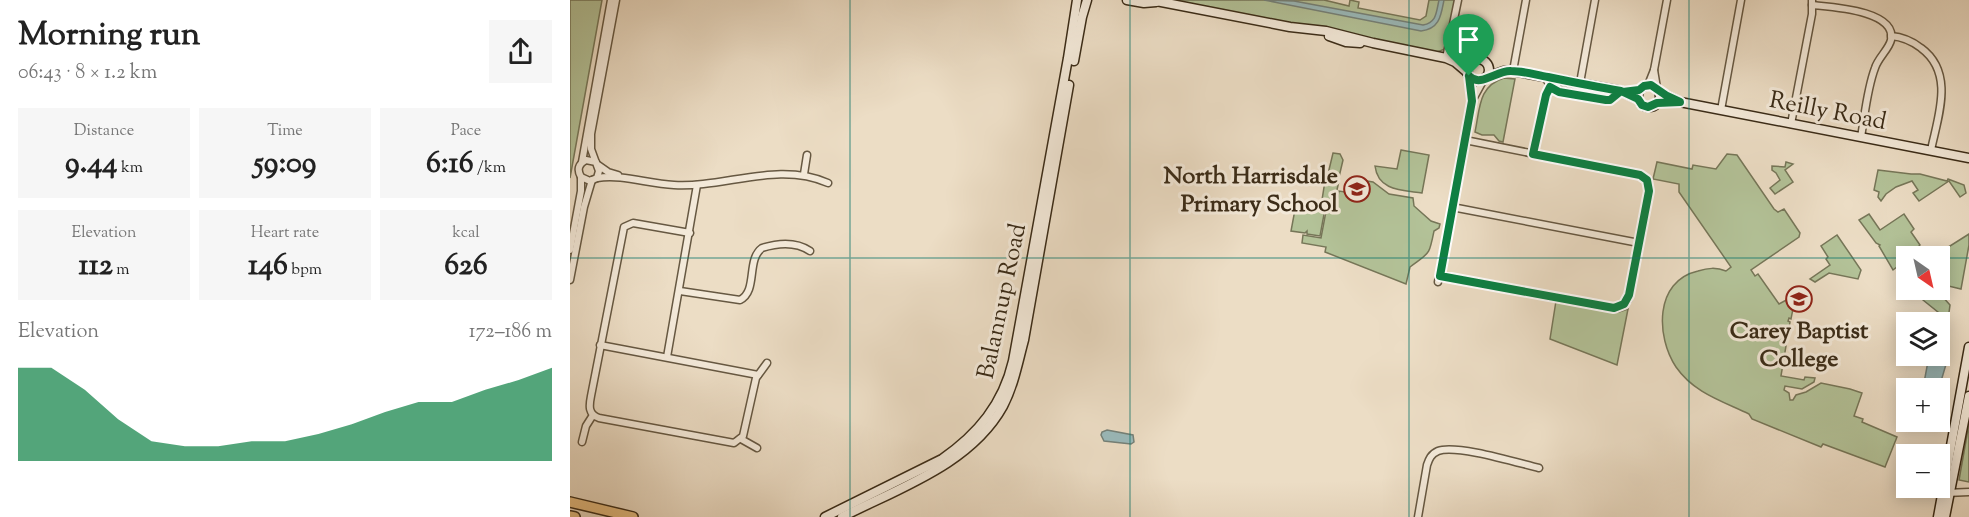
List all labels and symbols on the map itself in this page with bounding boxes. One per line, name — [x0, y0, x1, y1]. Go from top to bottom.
pin — [1443, 14, 1494, 76]
street label: Reilly Road — [1766, 84, 1890, 140]
place label: North Harrisdale Primary School — [1163, 160, 1338, 222]
school or university icon: North Harrisdale Primary School — [1342, 174, 1372, 204]
street label: Balannup Road — [970, 220, 1036, 382]
north arrow — [1896, 246, 1950, 300]
school or university icon: Carey Baptist College — [1784, 284, 1814, 314]
place label: Carey Baptist College — [1730, 315, 1869, 377]

